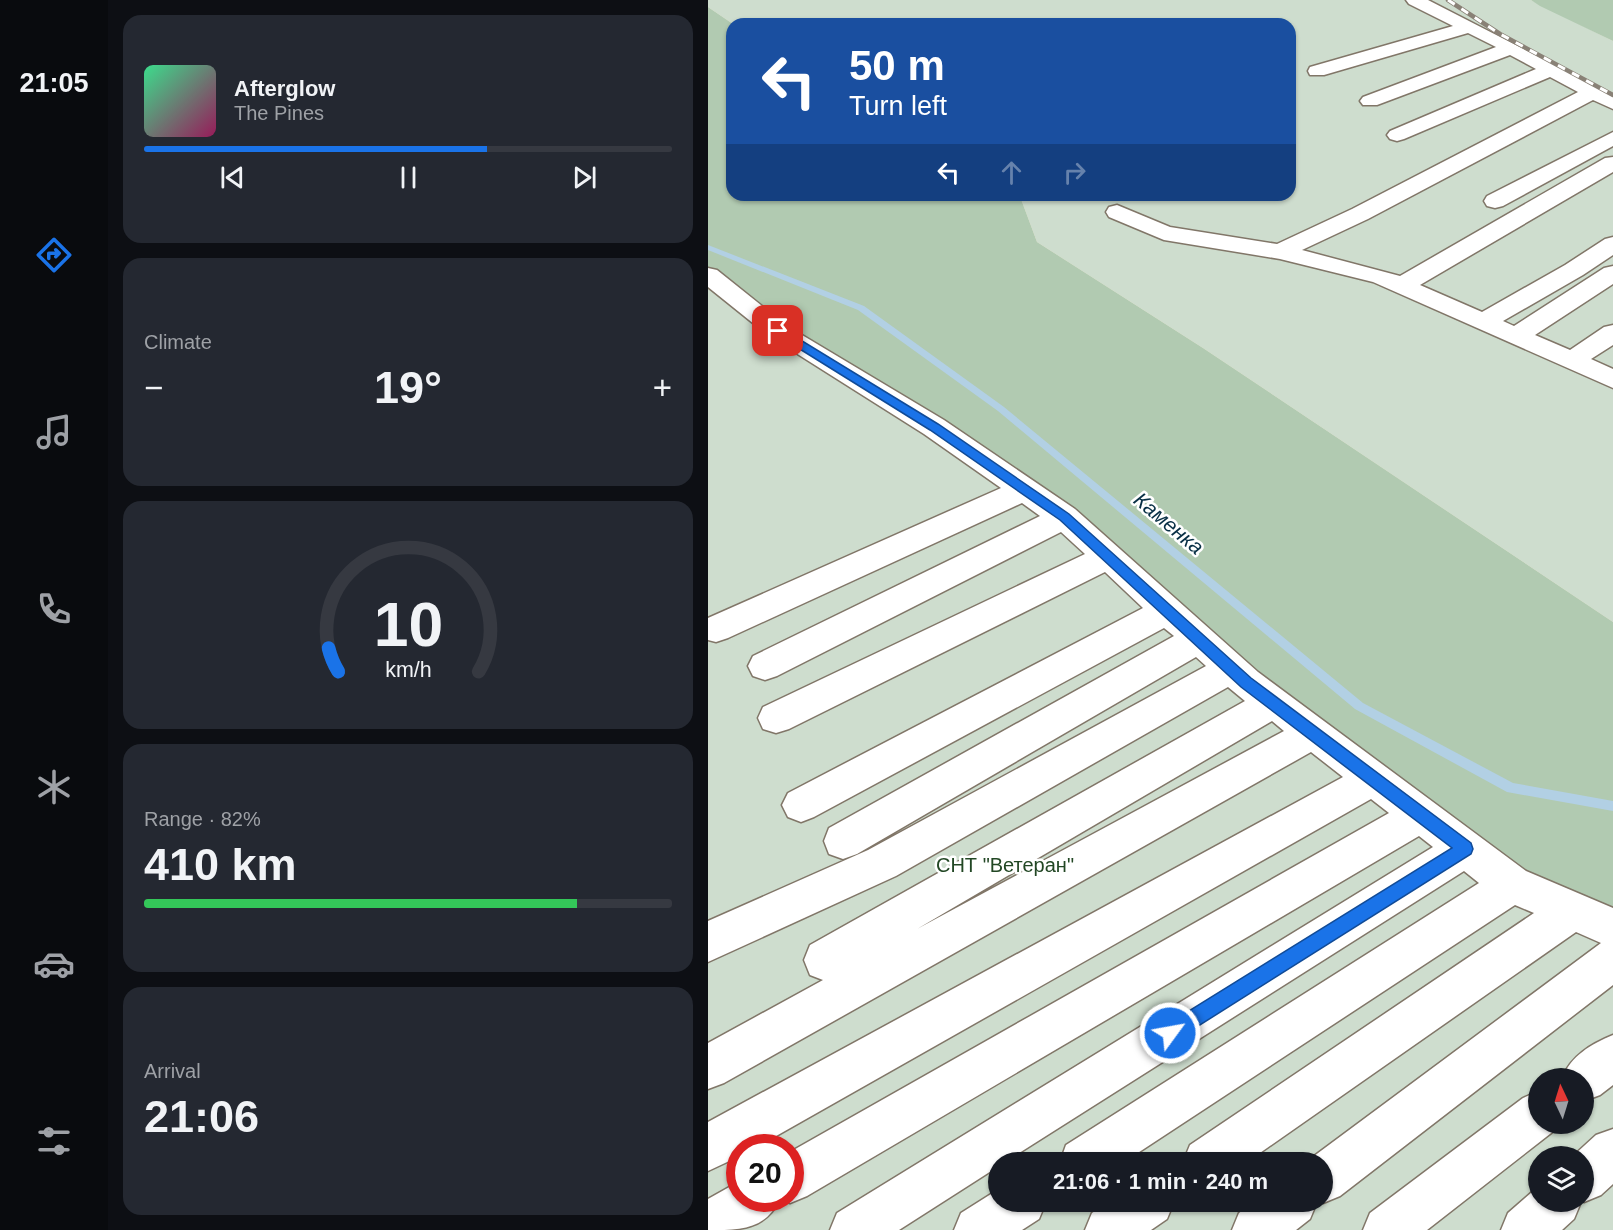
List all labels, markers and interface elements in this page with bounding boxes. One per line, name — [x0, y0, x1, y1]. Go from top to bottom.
icon: left — [750, 42, 828, 120]
text: 50 m — [849, 42, 945, 89]
text: 21:05 — [19, 68, 89, 98]
text: Afterglow — [234, 76, 335, 101]
text: Turn left — [849, 91, 947, 121]
text: The Pines — [234, 102, 324, 124]
icon: left — [932, 156, 965, 189]
icon: ahead — [995, 156, 1028, 189]
icon: right — [1058, 156, 1091, 189]
icon: previous — [216, 161, 249, 194]
icon: pause — [392, 161, 425, 194]
icon: next — [568, 161, 601, 194]
icon: directions — [33, 234, 75, 276]
pin — [752, 305, 803, 356]
icon: arrive — [761, 314, 794, 347]
text: Climate — [144, 331, 212, 353]
text: 19° — [374, 362, 442, 413]
text: − — [144, 369, 163, 406]
text: + — [653, 369, 672, 406]
icon: music — [33, 411, 75, 453]
water label: Каменка — [1130, 487, 1208, 559]
icon: phone — [33, 588, 75, 630]
text: 10 — [373, 590, 443, 659]
text: km/h — [385, 658, 431, 682]
icon: climate — [33, 766, 75, 808]
text: Range · 82% — [144, 808, 261, 830]
text: 410 km — [144, 839, 297, 890]
park label: СНТ "Ветеран" — [936, 854, 1074, 876]
icon: car — [33, 943, 75, 985]
position arrow — [1138, 1001, 1202, 1065]
text: Arrival — [144, 1060, 201, 1082]
north arrow — [1528, 1068, 1594, 1134]
map controls — [1528, 1068, 1594, 1212]
text: 21:06 — [144, 1091, 259, 1142]
icon: filters — [33, 1120, 75, 1162]
speed limit sign: 20 — [726, 1134, 804, 1212]
button: layers — [1528, 1146, 1594, 1212]
text: 21:06 · 1 min · 240 m — [1053, 1169, 1268, 1194]

